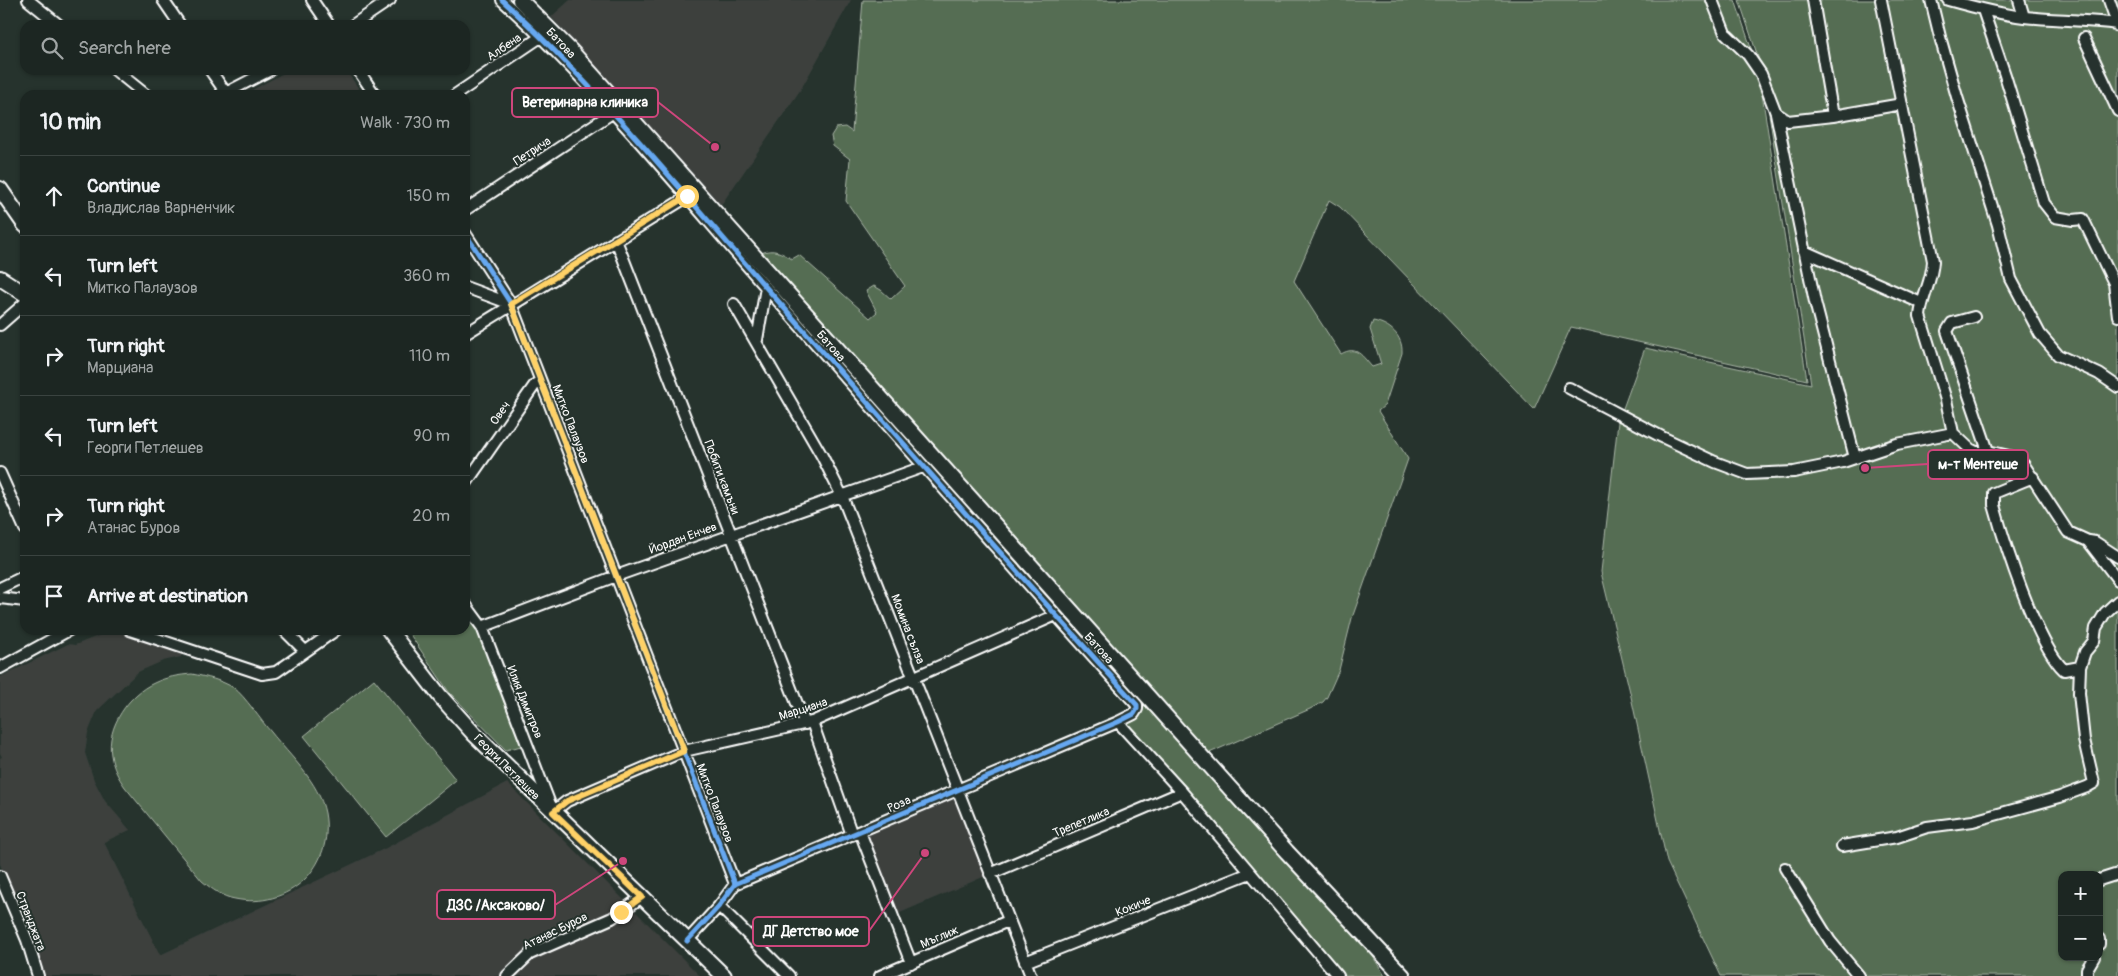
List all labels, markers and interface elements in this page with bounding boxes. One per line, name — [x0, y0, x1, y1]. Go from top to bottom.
search box — [20, 20, 470, 75]
street label: Батова — [543, 25, 579, 62]
street label: Албена — [484, 30, 525, 64]
icon: search — [38, 34, 66, 62]
text: Search here — [78, 36, 171, 60]
callout: Ветеринарна клиника — [512, 88, 658, 117]
text: Ветеринарна клиника — [522, 94, 648, 111]
text: 10 min — [40, 109, 101, 136]
text: Walk · 730 m — [360, 113, 450, 133]
street label: Петрича — [511, 134, 554, 169]
text: Continue — [87, 174, 160, 198]
icon: ahead — [40, 182, 68, 210]
route start — [676, 185, 699, 208]
text: 150 m — [406, 186, 450, 206]
text: Владислав Варненчик — [87, 198, 235, 218]
text: Turn left — [87, 254, 157, 278]
icon: left — [40, 262, 68, 290]
text: 360 m — [403, 266, 450, 286]
text: Митко Палаузов — [87, 278, 198, 298]
street label: Батова — [813, 328, 849, 365]
text: Turn right — [87, 334, 165, 358]
icon: right — [40, 342, 68, 370]
text: 110 m — [409, 346, 450, 366]
text: Марциана — [87, 358, 154, 378]
street label: Митко Палаузов — [549, 383, 592, 466]
street label: Овеч — [487, 399, 514, 428]
text: Turn left — [87, 414, 157, 438]
icon: left — [40, 422, 68, 450]
text: 90 m — [413, 426, 450, 446]
text: Георги Петлешев — [87, 438, 204, 458]
street label: Побити камъни — [701, 438, 743, 517]
callout: м-т Ментeше — [1928, 450, 2028, 479]
text: м-т Ментeше — [1938, 456, 2019, 473]
text: Turn right — [87, 494, 165, 518]
icon: right — [40, 502, 68, 530]
text: 20 m — [412, 506, 450, 526]
text: Атанас Буров — [87, 518, 180, 538]
street label: Йордан Енчев — [647, 519, 719, 558]
icon: arrive — [40, 582, 68, 610]
text: Arrive at destination — [87, 584, 248, 608]
street label: Момина сълза — [887, 592, 928, 667]
street label: Батова — [1081, 630, 1117, 667]
street label: Илия Димитров — [503, 664, 546, 741]
street label: Марциана — [777, 695, 830, 724]
street label: Георги Петлешев — [470, 731, 543, 804]
street label: Митко Палаузов — [693, 762, 736, 845]
street label: Роза — [885, 793, 913, 816]
street label: Трепетлика — [1051, 804, 1112, 841]
map controls — [2058, 871, 2103, 961]
button: + — [2058, 871, 2103, 916]
street label: Странджата — [12, 889, 49, 954]
callout: ДЗС /Аксаково/ — [437, 890, 555, 919]
street label: Кокиче — [1113, 893, 1153, 920]
text: ДЗС /Аксаково/ — [446, 897, 545, 914]
route end — [610, 901, 633, 924]
street label: Атанас Буров — [520, 909, 590, 954]
button: − — [2058, 916, 2103, 961]
callout: ДГ Детство мое — [753, 917, 869, 946]
text: ДГ Детство мое — [762, 923, 860, 940]
street label: Мъглиж — [918, 923, 961, 952]

